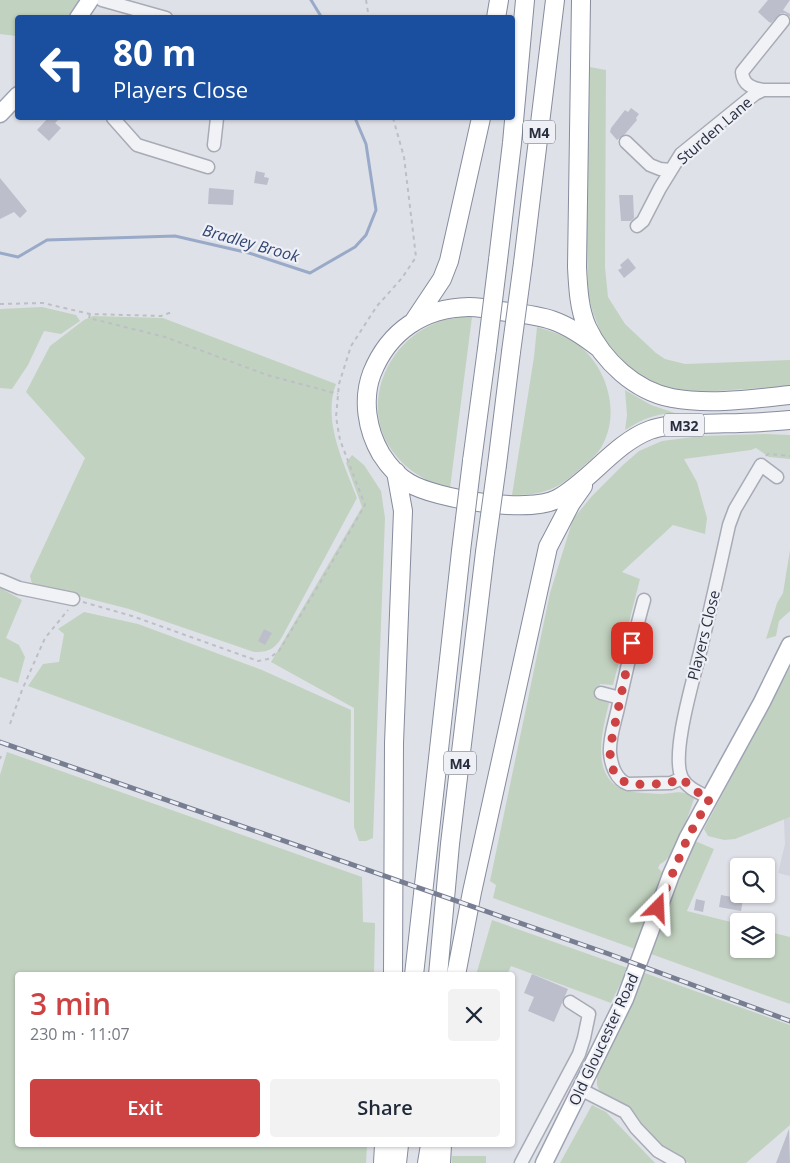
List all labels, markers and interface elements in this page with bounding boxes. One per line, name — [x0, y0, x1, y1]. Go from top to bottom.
text: 80 m — [113, 29, 196, 76]
icon: left — [30, 35, 95, 100]
text: Players Close — [113, 74, 248, 104]
street label: Sturden Lane — [672, 92, 756, 168]
road number: M4 — [523, 120, 555, 144]
water label: Bradley Brook — [200, 219, 303, 268]
road number: M32 — [664, 414, 704, 436]
street label: Players Close — [682, 588, 724, 682]
pin — [611, 622, 653, 664]
icon: arrive — [618, 629, 646, 657]
road number: M4 — [444, 751, 476, 774]
map controls — [730, 858, 775, 958]
button: search — [730, 858, 775, 903]
position arrow — [631, 881, 683, 933]
button: layers — [730, 913, 775, 958]
street label: Old Gloucester Road — [564, 970, 642, 1108]
text: 3 min — [30, 983, 111, 1024]
button: close — [448, 989, 500, 1041]
text: 230 m · 11:07 — [30, 1023, 130, 1045]
button: Exit — [30, 1079, 260, 1137]
button: Share — [270, 1079, 500, 1137]

